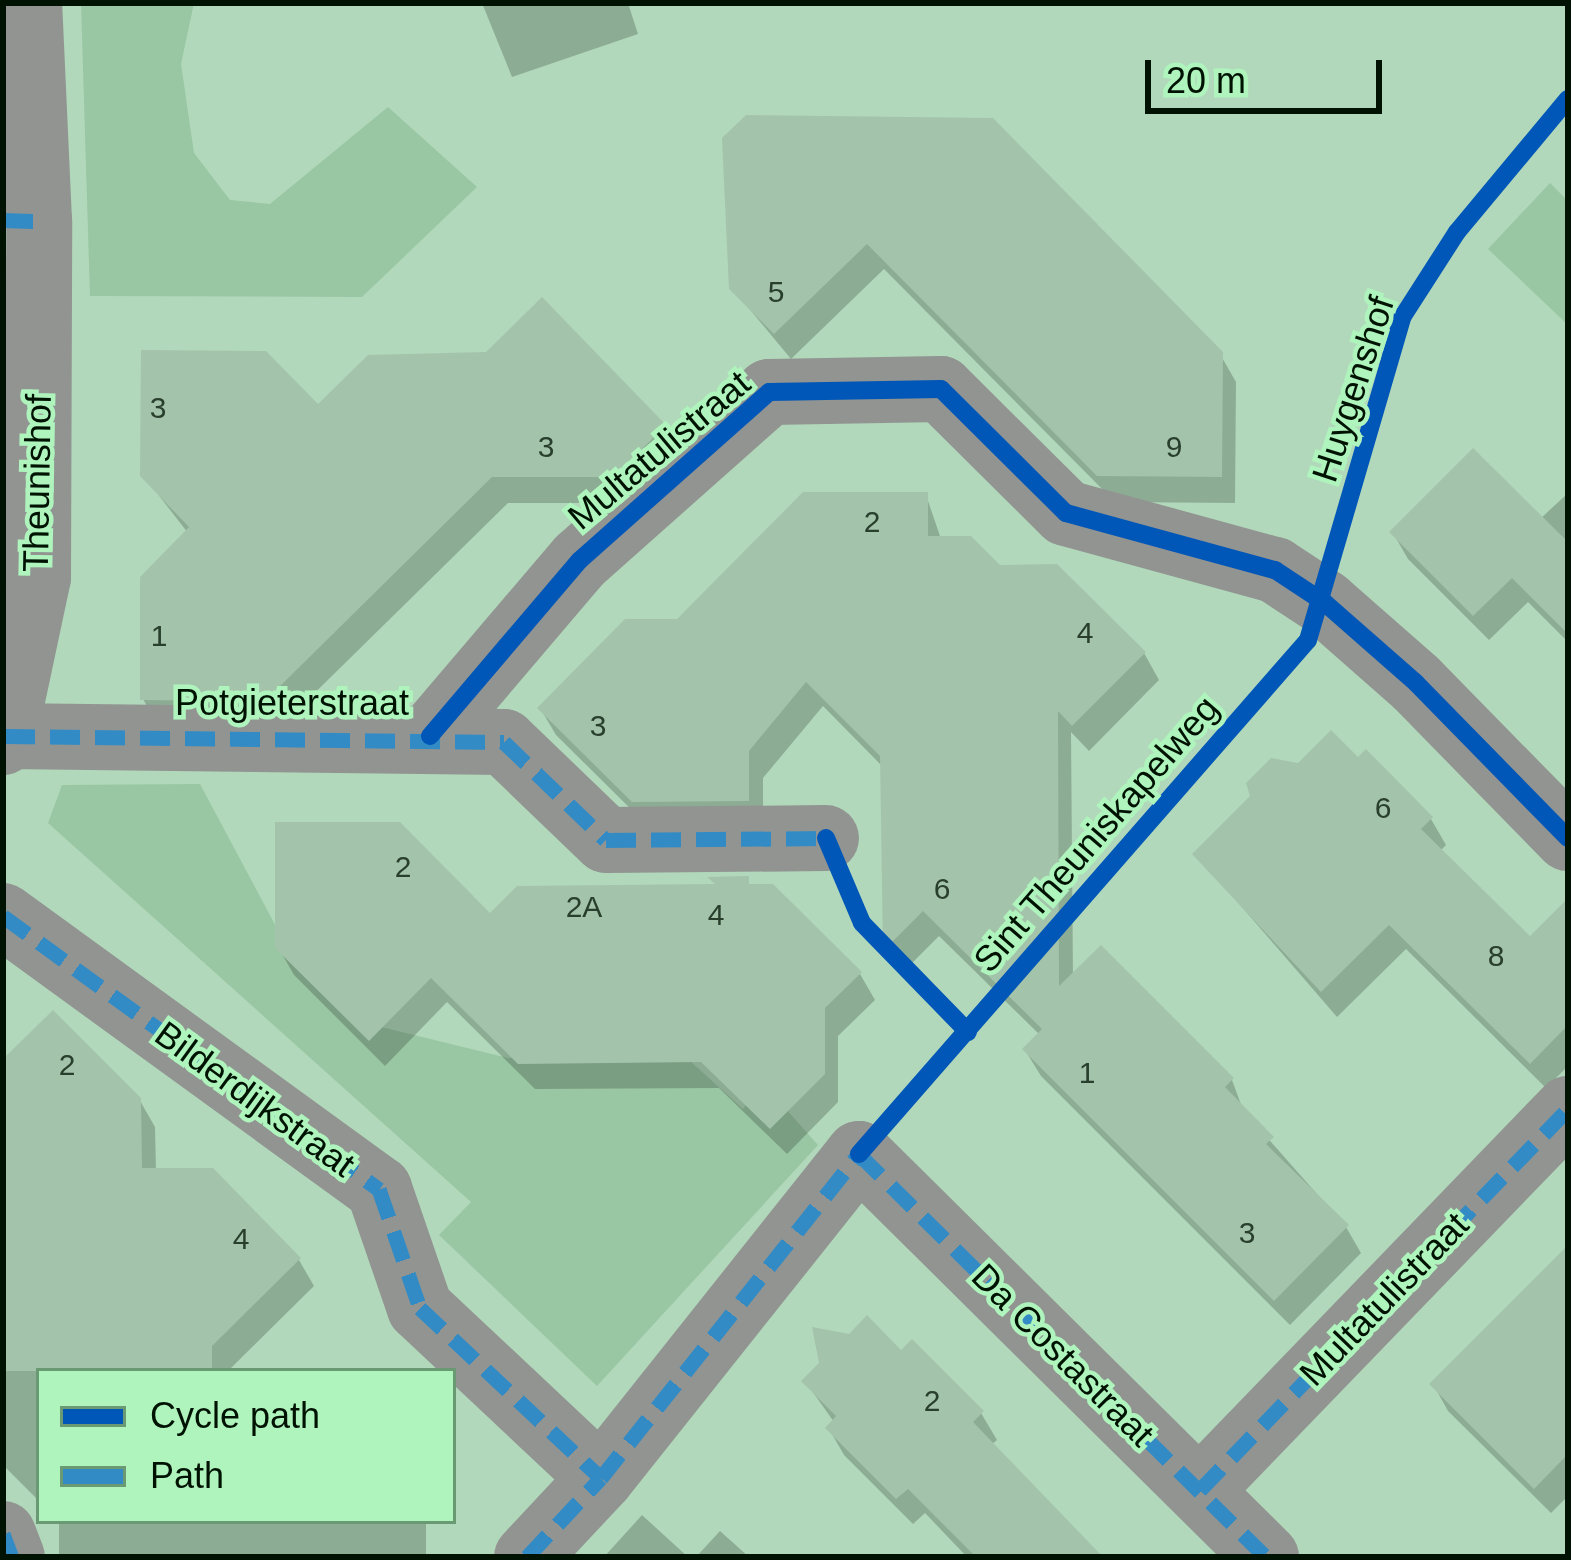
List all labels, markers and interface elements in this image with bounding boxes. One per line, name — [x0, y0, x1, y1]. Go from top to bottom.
scale bar — [1151, 36, 1388, 110]
text: 20 m — [1166, 60, 1246, 101]
house number: 5 — [768, 274, 784, 310]
street label: Huygenshof — [1303, 291, 1403, 487]
street label: Multatulistraat — [559, 361, 759, 539]
house number: 3 — [150, 390, 166, 426]
street label: Theunishof — [14, 394, 60, 572]
house number: 3 — [538, 429, 554, 465]
house number: 9 — [1166, 429, 1182, 465]
house number: 2 — [864, 504, 880, 540]
house number: 4 — [1077, 615, 1093, 651]
house number: 1 — [151, 618, 167, 654]
street label: Potgieterstraat — [175, 681, 409, 725]
street label: Sint Theuniskapelweg — [964, 687, 1228, 981]
house number: 3 — [590, 708, 606, 744]
house number: 6 — [1375, 790, 1391, 826]
house number: 2 — [395, 849, 411, 885]
house number: 6 — [934, 871, 950, 907]
house number: 2A — [566, 889, 602, 925]
house number: 4 — [708, 897, 724, 933]
house number: 8 — [1488, 938, 1504, 974]
street label: Bilderdijkstraat — [147, 1012, 363, 1186]
house number: 2 — [59, 1047, 75, 1083]
house number: 1 — [1079, 1055, 1095, 1091]
street label: Multatulistraat — [1291, 1203, 1477, 1395]
house number: 3 — [1239, 1215, 1255, 1251]
house number: 4 — [233, 1221, 249, 1257]
street label: Da Costastraat — [963, 1255, 1163, 1455]
legend — [36, 1368, 456, 1524]
house number: 2 — [924, 1383, 940, 1419]
text: Cycle path — [150, 1395, 320, 1436]
text: Path — [150, 1455, 224, 1496]

